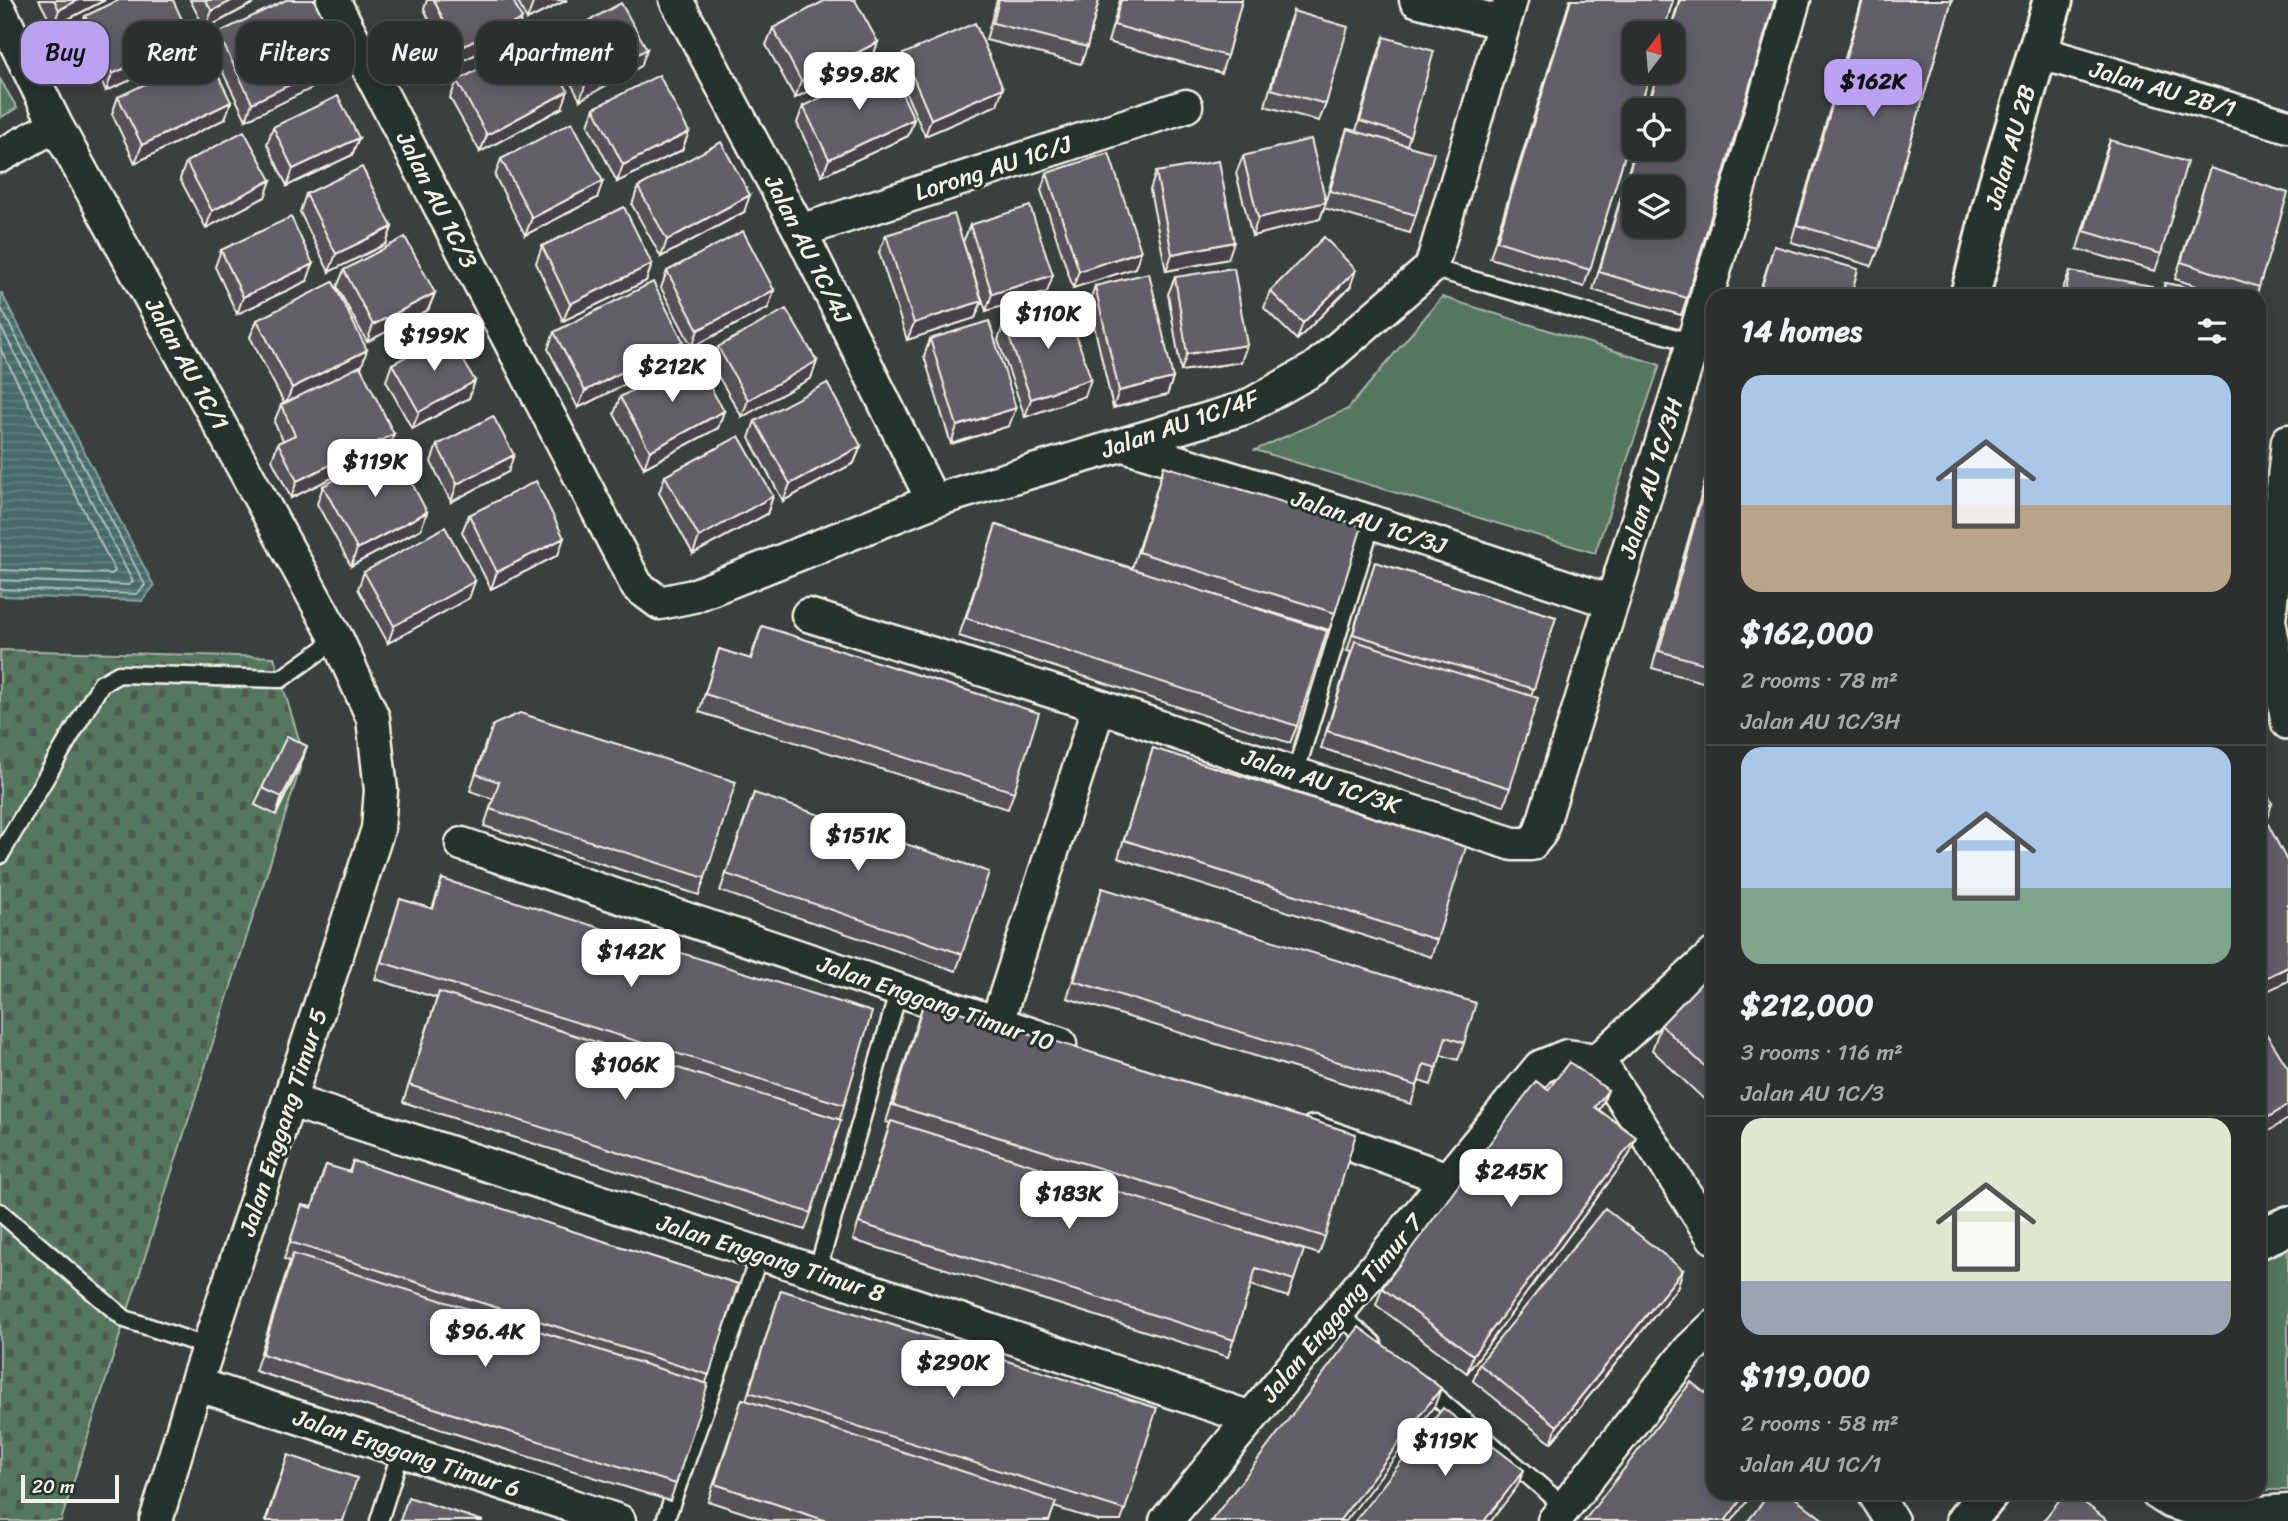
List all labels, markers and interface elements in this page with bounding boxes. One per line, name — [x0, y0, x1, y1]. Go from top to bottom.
chip: Buy — [21, 21, 109, 84]
chip: Rent — [123, 21, 222, 84]
chip: Filters — [236, 21, 354, 84]
chip: New — [368, 21, 462, 84]
chip: Apartment — [476, 21, 637, 84]
north arrow — [1622, 21, 1685, 84]
map controls — [1622, 21, 1685, 238]
street label: Jalan AU 2B/1 — [2084, 48, 2241, 130]
pin: $99.8K — [802, 52, 916, 112]
text: $99.8K — [820, 54, 898, 95]
pin: $162K — [1824, 60, 1922, 119]
text: $162K — [1840, 61, 1906, 102]
street label: Jalan AU 2B — [1972, 80, 2048, 215]
button: locate — [1622, 98, 1685, 161]
street label: Jalan AU 1C/3 — [384, 123, 490, 276]
street label: Lorong AU 1C/J — [909, 123, 1078, 213]
street label: Jalan AU 1C/4J — [752, 166, 864, 332]
button: layers — [1622, 175, 1685, 238]
street label: Jalan AU 1C/1 — [133, 289, 241, 438]
pin: $110K — [999, 292, 1097, 351]
text: $110K — [1016, 293, 1080, 334]
text: 14 homes — [1741, 304, 1862, 358]
icon: filters — [2193, 312, 2231, 350]
pin: $199K — [385, 314, 483, 373]
text: $199K — [400, 315, 468, 356]
pin: $212K — [623, 344, 721, 404]
text: $212K — [639, 346, 705, 387]
street label: Jalan AU 1C/4F — [1095, 377, 1265, 471]
street label: Jalan AU 1C/3H — [1606, 392, 1695, 565]
icon: home — [1923, 421, 2049, 547]
pin: $119K — [326, 440, 424, 499]
text: $119K — [343, 441, 407, 482]
street label: Jalan AU 1C/3J — [1285, 477, 1453, 567]
text: $162,000 — [1741, 606, 1873, 660]
text: 2 rooms · 78 m² — [1741, 660, 1898, 701]
text: Jalan AU 1C/3H — [1741, 701, 1900, 742]
street label: Jalan AU 1C/3K — [1236, 735, 1407, 827]
icon: home — [1923, 793, 2049, 919]
pin: $151K — [809, 814, 907, 873]
text: $151K — [826, 815, 890, 856]
pin: $142K — [582, 930, 680, 989]
text: $142K — [598, 931, 664, 972]
street label: Jalan Enggang Timur 10 — [811, 942, 1060, 1063]
text: $212,000 — [1741, 978, 1874, 1032]
street label: Jalan Enggang Timur 5 — [226, 1003, 340, 1242]
text: 3 rooms · 116 m² — [1741, 1032, 1903, 1073]
pin: $106K — [576, 1042, 674, 1102]
text: $106K — [592, 1044, 658, 1085]
text: Jalan AU 1C/3 — [1741, 1073, 1884, 1114]
pin: $245K — [1462, 1150, 1560, 1209]
text: $245K — [1475, 1151, 1547, 1192]
icon: home — [1923, 1164, 2049, 1290]
pin: $183K — [1020, 1172, 1118, 1231]
text: $183K — [1036, 1173, 1102, 1214]
street label: Jalan Enggang Timur 8 — [651, 1201, 890, 1315]
street label: Jalan Enggang Timur 7 — [1249, 1203, 1435, 1413]
pin: $96.4K — [428, 1310, 542, 1369]
text: $96.4K — [446, 1311, 524, 1352]
pin: $290K — [904, 1340, 1002, 1400]
text: $290K — [917, 1342, 989, 1383]
text: $119,000 — [1741, 1349, 1870, 1403]
street label: Jalan Enggang Timur 6 — [287, 1396, 526, 1509]
text: 2 rooms · 58 m² — [1741, 1403, 1899, 1444]
pin: $119K — [1396, 1418, 1494, 1478]
text: $119K — [1413, 1420, 1477, 1461]
text: Jalan AU 1C/1 — [1741, 1444, 1881, 1485]
text: 20 m — [32, 1470, 75, 1503]
scale bar — [21, 1472, 119, 1504]

